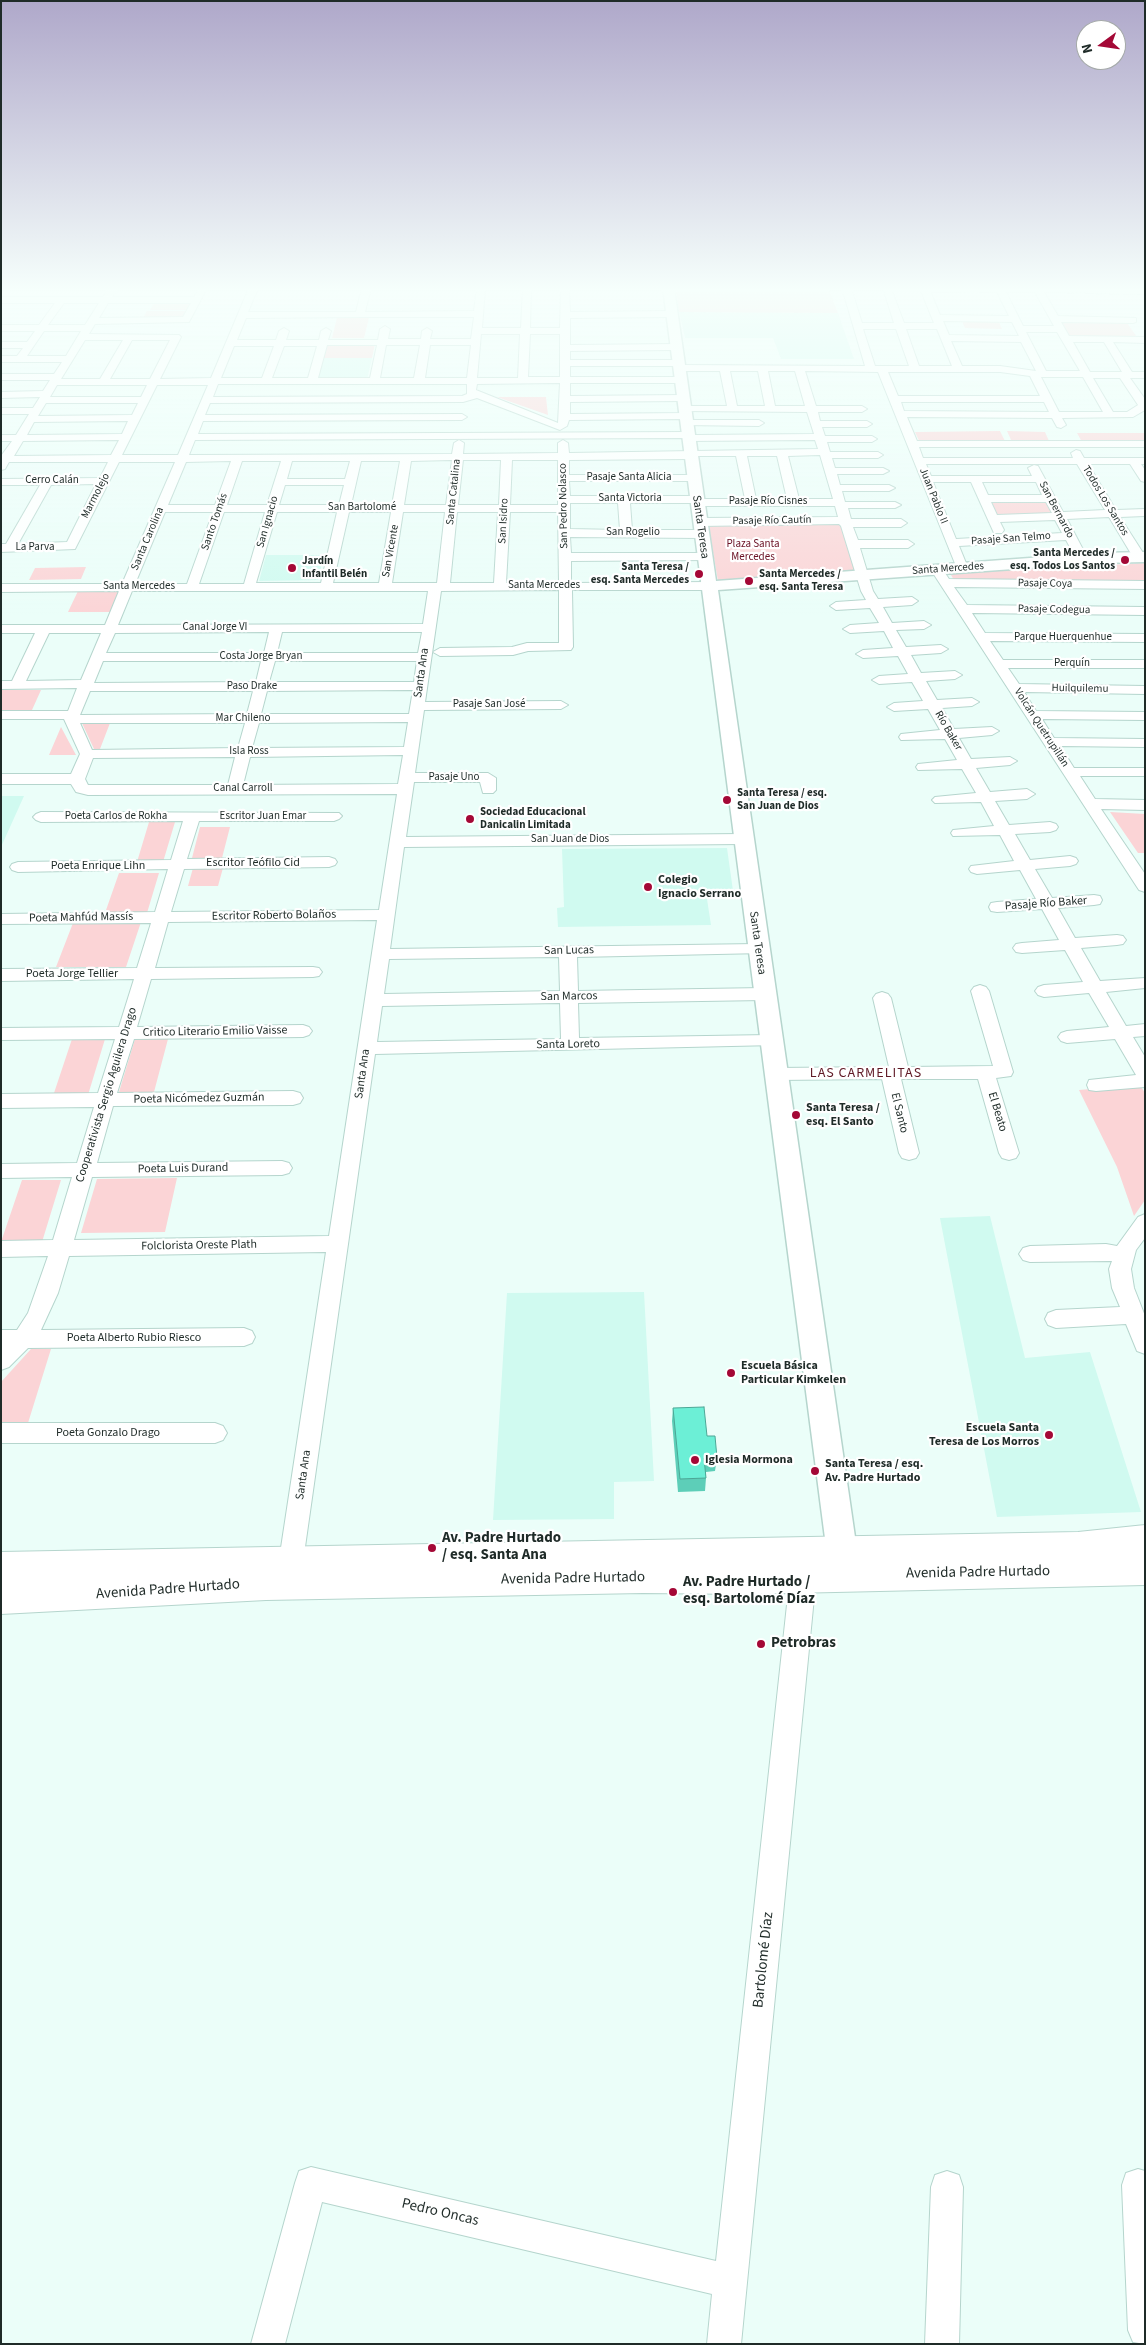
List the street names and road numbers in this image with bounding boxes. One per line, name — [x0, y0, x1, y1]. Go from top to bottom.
street label: Santa Catalina — [444, 458, 464, 526]
street label: San Pedro Nolasco — [557, 463, 571, 549]
street label: Todos Los Santos — [1079, 464, 1131, 538]
street label: Juan Pablo II — [916, 466, 950, 526]
street label: Marmolejo — [79, 471, 113, 521]
street label: Pasaje Santa Alicia — [586, 471, 672, 485]
street label: Cerro Calán — [25, 474, 79, 488]
street label: San Bernardo — [1035, 479, 1077, 541]
street label: Santo Tomás — [199, 492, 231, 552]
street label: Santa Victoria — [598, 492, 662, 506]
street label: Santa Teresa — [688, 494, 712, 560]
street label: San Ignacio — [254, 495, 282, 549]
street label: Pasaje Río Cisnes — [729, 495, 807, 509]
street label: San Isidro — [496, 498, 512, 544]
street label: San Bartolomé — [328, 501, 396, 515]
street label: Santa Carolina — [129, 505, 167, 573]
street label: Pasaje Río Cautín — [732, 514, 812, 528]
street label: San Vicente — [380, 524, 402, 578]
street label: San Rogelio — [606, 526, 660, 540]
street label: Pasaje San Telmo — [971, 530, 1051, 548]
street label: La Parva — [16, 541, 54, 555]
street label: Santa Mercedes — [912, 560, 984, 578]
street label: Pasaje Coya — [1018, 577, 1072, 591]
street label: Santa Mercedes — [508, 579, 580, 593]
street label: Santa Mercedes — [103, 580, 175, 594]
street label: Pasaje Codegua — [1018, 603, 1090, 617]
street label: Canal Jorge VI — [183, 621, 247, 635]
street label: Parque Huerquenhue — [1014, 631, 1112, 645]
street label: Santa Ana — [411, 647, 433, 699]
street label: Costa Jorge Bryan — [220, 650, 302, 664]
street label: Perquín — [1054, 657, 1090, 671]
street label: Paso Drake — [227, 680, 277, 694]
street label: Huilquilemu — [1051, 682, 1109, 696]
street label: Volcán Quetrupillán — [1011, 686, 1071, 770]
street label: Pasaje San José — [453, 698, 525, 712]
street label: Río Baker — [931, 709, 965, 753]
street label: Mar Chileno — [216, 712, 270, 726]
street label: Isla Ross — [229, 745, 269, 759]
street label: Pasaje Uno — [429, 771, 479, 785]
street label: Canal Carroll — [213, 782, 273, 796]
street label: Poeta Carlos de Rokha — [65, 810, 167, 824]
street label: Escritor Juan Emar — [220, 810, 306, 824]
street label: San Juan de Dios — [531, 833, 609, 847]
street label: Escritor Teófilo Cid — [206, 856, 300, 870]
street label: Poeta Enrique Lihn — [51, 859, 145, 873]
street label: Pasaje Río Baker — [1004, 894, 1088, 914]
street label: Escritor Roberto Bolaños — [212, 908, 336, 924]
street label: Poeta Mahfúd Massís — [29, 910, 133, 926]
street label: Santa Teresa — [745, 910, 769, 976]
street label: San Lucas — [544, 943, 594, 959]
street label: Poeta Jorge Tellier — [26, 967, 118, 981]
street label: San Marcos — [540, 989, 598, 1005]
street label: Cooperativista Sergio Aguilera Drago — [73, 1006, 141, 1184]
street label: Critico Literario Emilio Vaisse — [143, 1024, 287, 1040]
street label: Santa Loreto — [536, 1037, 600, 1053]
street label: Santa Ana — [352, 1048, 374, 1100]
street label: El Beato — [984, 1090, 1010, 1134]
street label: Poeta Nicómedez Guzmán — [133, 1091, 265, 1107]
street label: El Santo — [887, 1091, 911, 1135]
street label: Poeta Luis Durand — [137, 1161, 229, 1177]
street label: Folclorista Oreste Plath — [141, 1238, 257, 1254]
street label: Poeta Alberto Rubio Riesco — [67, 1331, 201, 1345]
street label: Poeta Gonzalo Drago — [56, 1426, 160, 1440]
street label: Santa Ana — [293, 1449, 315, 1501]
street label: Avenida Padre Hurtado — [906, 1563, 1050, 1583]
street label: Avenida Padre Hurtado — [501, 1569, 645, 1589]
street label: Avenida Padre Hurtado — [95, 1576, 241, 1604]
street label: Bartolomé Díaz — [750, 1911, 778, 2009]
street label: Pedro Oncas — [400, 2195, 480, 2231]

